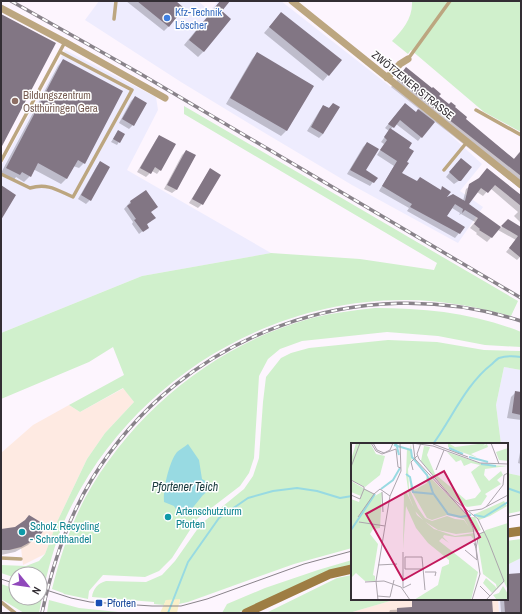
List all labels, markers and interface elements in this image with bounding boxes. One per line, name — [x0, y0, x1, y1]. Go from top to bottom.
place label: Kfz-Technik Löscher — [175, 5, 223, 32]
marker: Kfz-Technik Löscher — [162, 13, 172, 23]
street label: ZWÖTZENER STRASSE — [369, 48, 457, 122]
place label: Bildungszentrum Ostthüringen Gera — [23, 88, 98, 115]
marker: Bildungszentrum Ostthüringen Gera — [10, 96, 20, 106]
inset map — [351, 443, 508, 600]
water label: Pfortener Teich — [152, 479, 218, 495]
place label: Artenschutzturm Pforten — [175, 504, 242, 531]
marker: Artenschutzturm Pforten — [163, 512, 173, 522]
place label: Scholz Recycling - Schrotthandel — [30, 519, 99, 546]
marker: Scholz Recycling - Schrotthandel — [17, 527, 27, 537]
north arrow — [8, 566, 48, 606]
text: N — [29, 585, 44, 597]
place label: Pforten — [107, 596, 136, 610]
marker: Pforten — [94, 598, 104, 608]

